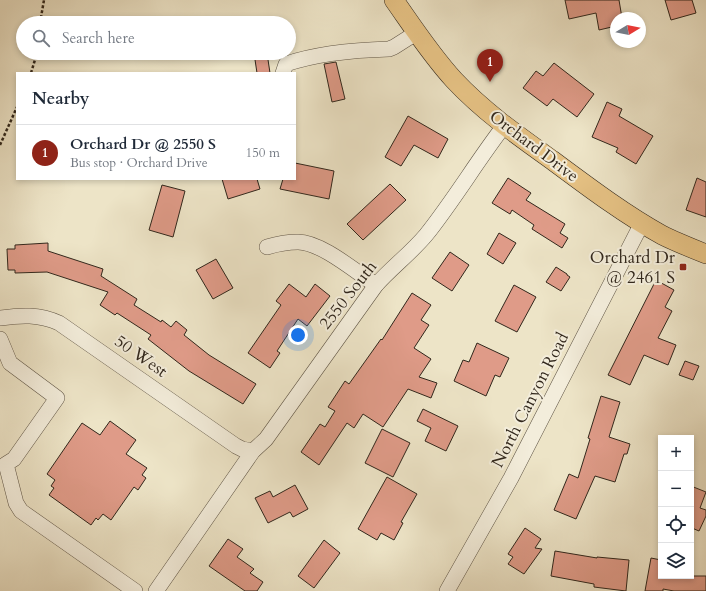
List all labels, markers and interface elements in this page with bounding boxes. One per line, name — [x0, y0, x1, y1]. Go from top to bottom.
north arrow — [610, 12, 646, 48]
search box — [16, 16, 296, 60]
icon: search — [30, 27, 52, 49]
text: Search here — [62, 28, 135, 48]
pin: 1 — [477, 49, 503, 82]
text: Nearby — [32, 87, 89, 110]
street label: Orchard Drive — [485, 105, 583, 187]
text: Orchard Dr @ 2550 S — [70, 134, 216, 154]
text: 1 — [42, 144, 48, 162]
text: 150 m — [246, 144, 280, 162]
text: Bus stop · Orchard Drive — [70, 154, 208, 172]
place label: Orchard Dr @ 2461 S — [590, 246, 676, 289]
street label: 2550 South — [314, 255, 382, 334]
marker: Orchard Dr @ 2461 S — [678, 262, 688, 272]
your location — [288, 325, 308, 345]
street label: North Canyon Road — [486, 328, 574, 472]
street label: 50 West — [110, 330, 172, 383]
map controls — [658, 435, 694, 579]
button: + — [658, 435, 694, 471]
button: − — [658, 471, 694, 507]
button: locate — [658, 507, 694, 543]
button: layers — [658, 543, 694, 579]

